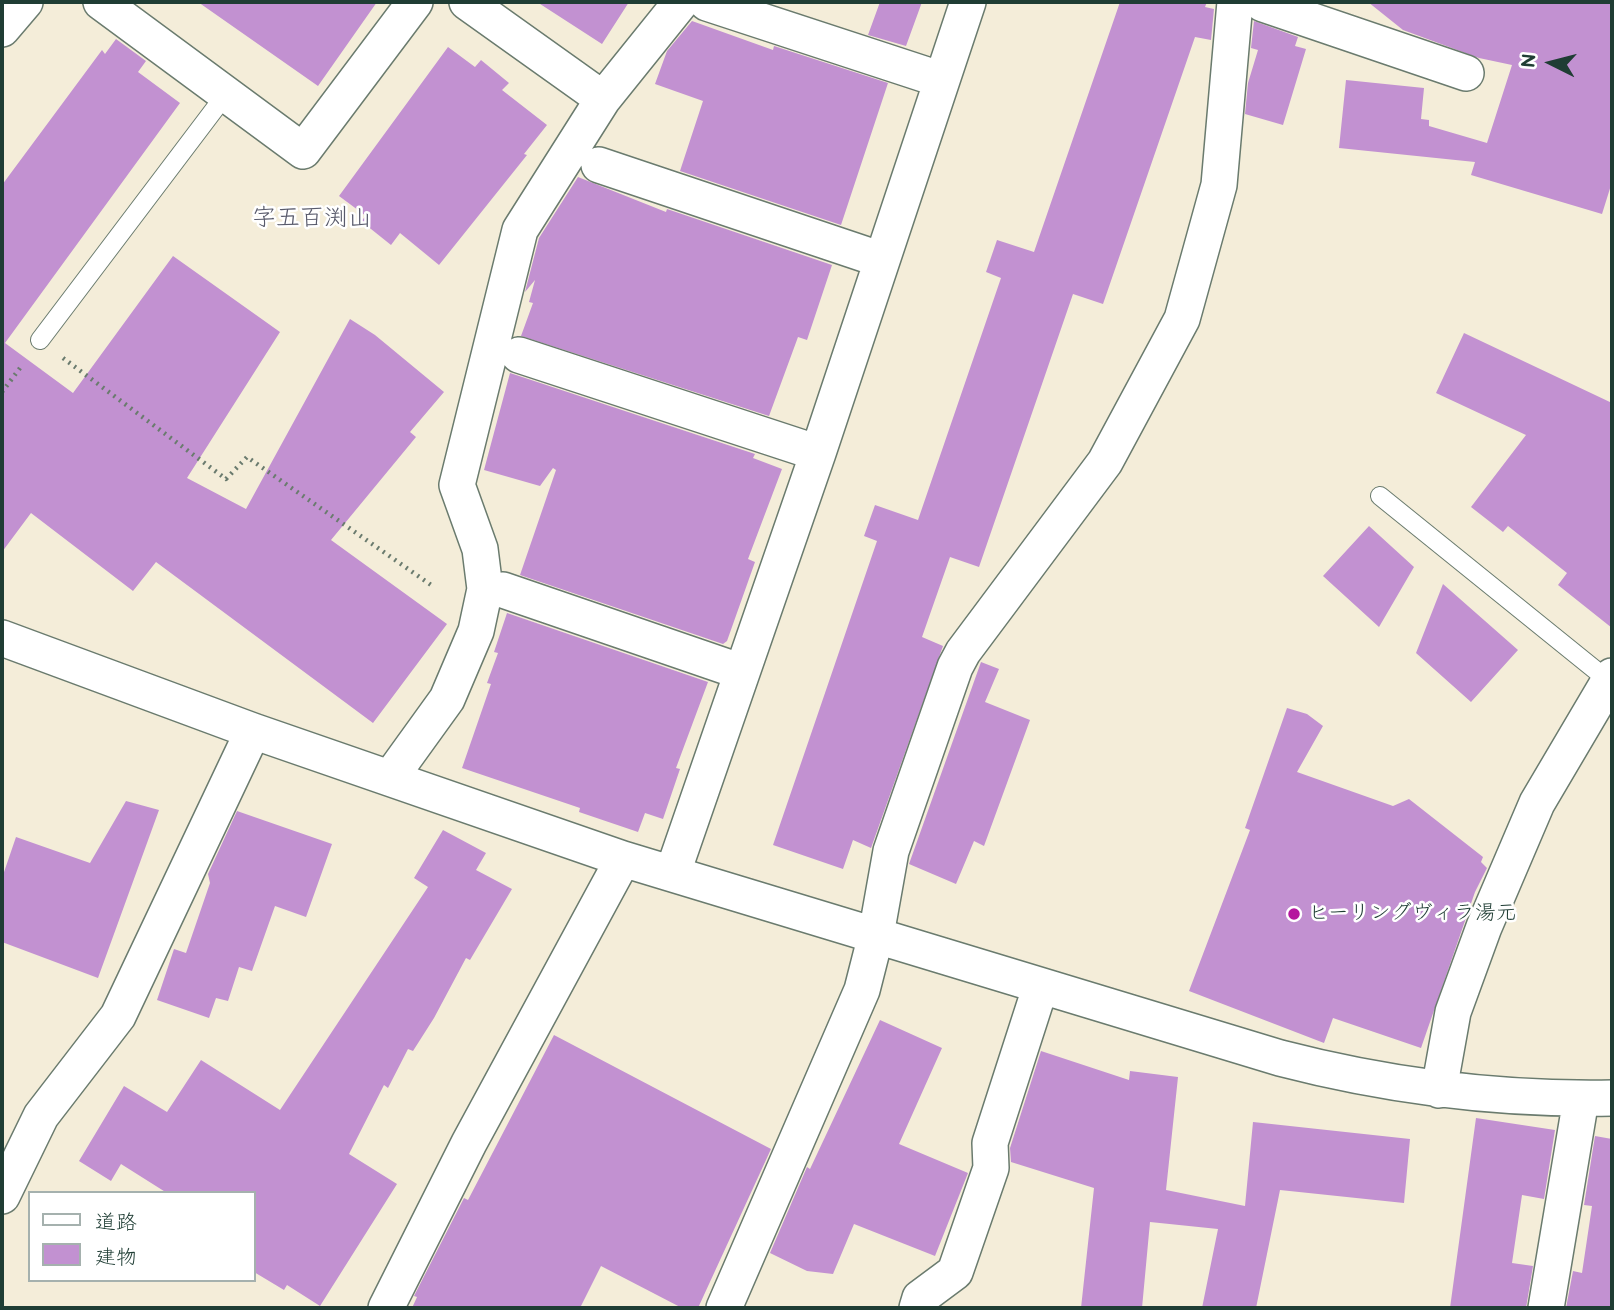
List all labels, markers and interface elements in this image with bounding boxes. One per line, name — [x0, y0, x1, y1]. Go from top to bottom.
north arrow — [1516, 28, 1586, 98]
text: N — [1517, 52, 1542, 69]
district label: 字五百渕山 — [252, 205, 372, 233]
place label: ヒーリングヴィラ湯元 — [1308, 901, 1517, 927]
marker: ヒーリングヴィラ湯元 — [1286, 906, 1302, 922]
legend — [28, 1191, 256, 1282]
text: 道路 — [95, 1210, 137, 1235]
text: 建物 — [95, 1245, 137, 1270]

